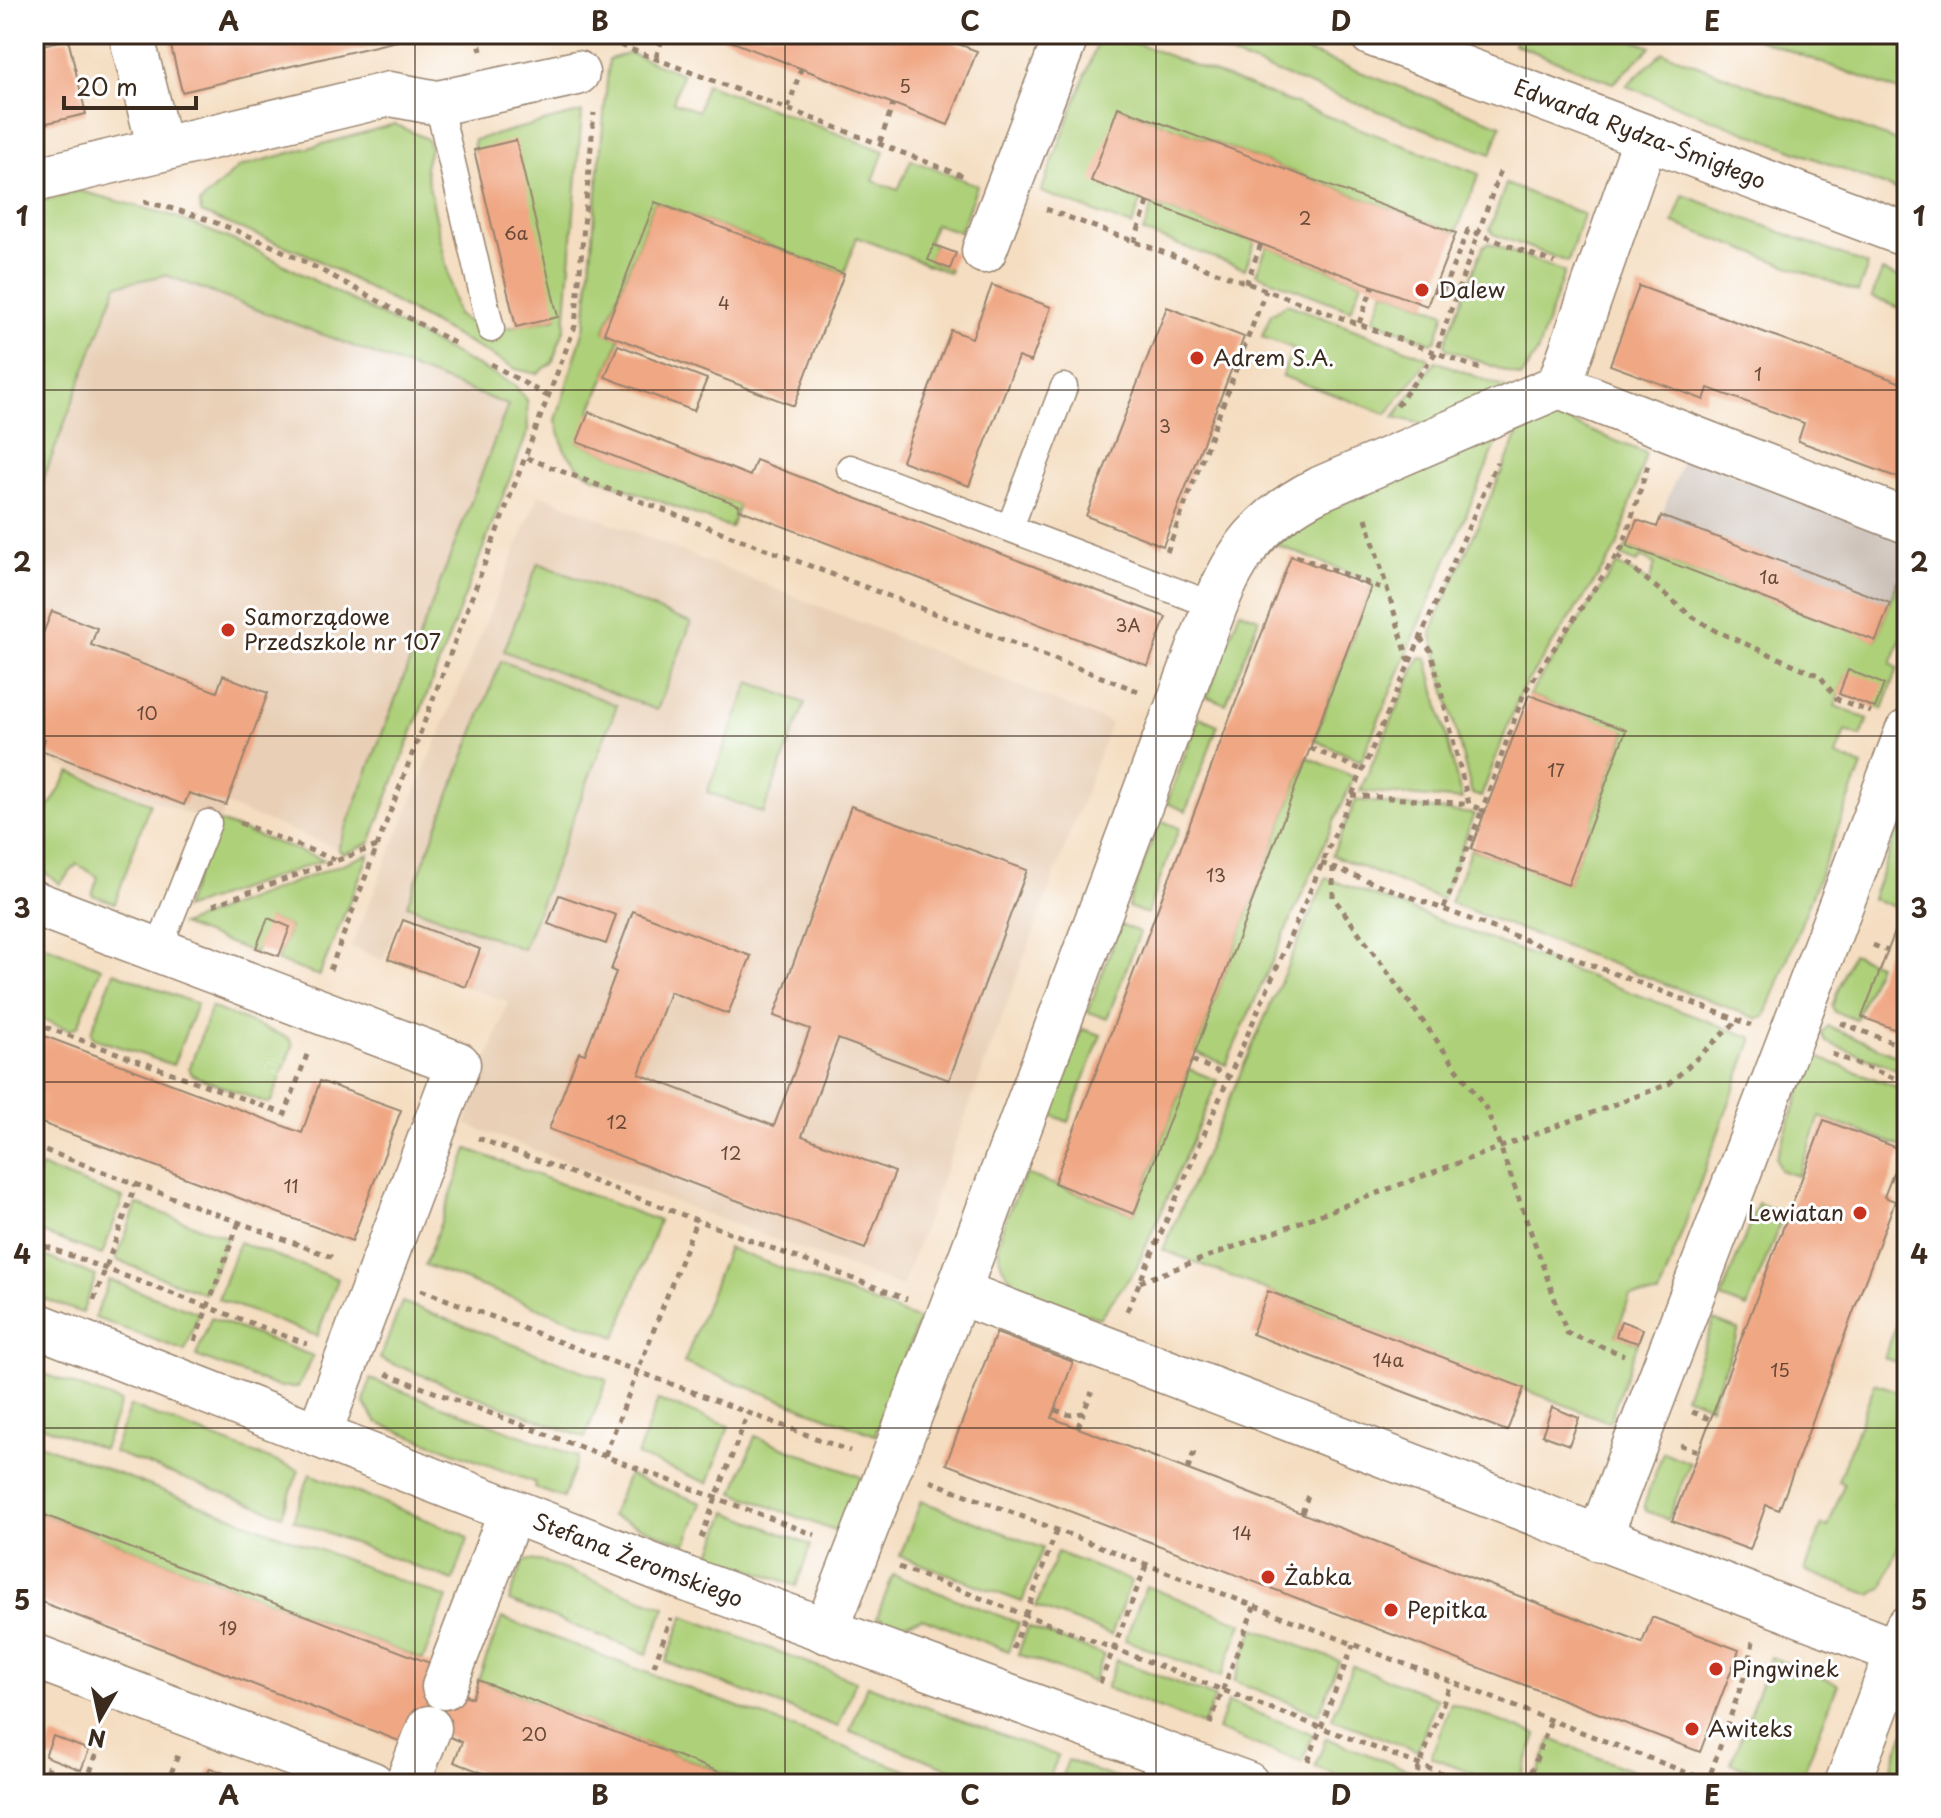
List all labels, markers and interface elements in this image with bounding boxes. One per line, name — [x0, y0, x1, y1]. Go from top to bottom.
text: A — [219, 1, 239, 40]
text: B — [591, 1, 609, 40]
text: C — [960, 1, 980, 40]
text: D — [1331, 1, 1351, 40]
text: E — [1704, 1, 1720, 40]
scale bar — [64, 60, 196, 110]
text: 20 m — [76, 68, 138, 104]
street label: Edwarda Rydza-Śmigłego — [1510, 69, 1771, 196]
house number: 5 — [899, 72, 911, 99]
text: 1 — [16, 196, 28, 235]
text: 1 — [1913, 196, 1925, 235]
house number: 2 — [1299, 204, 1311, 231]
house number: 6a — [504, 219, 529, 246]
place label: Dalew — [1438, 272, 1505, 305]
marker: Dalew — [1413, 281, 1431, 299]
house number: 4 — [718, 289, 730, 316]
place label: Adrem S.A. — [1213, 340, 1334, 373]
marker: Adrem S.A. — [1188, 349, 1206, 367]
house number: 1 — [1754, 360, 1762, 387]
house number: 3 — [1159, 412, 1171, 439]
text: 2 — [13, 542, 31, 581]
text: 2 — [1910, 542, 1928, 581]
house number: 1a — [1759, 563, 1779, 590]
place label: Samorządowe Przedszkole nr 107 — [244, 599, 441, 657]
house number: 3A — [1116, 611, 1140, 638]
marker: Samorządowe Przedszkole nr 107 — [219, 621, 237, 639]
house number: 10 — [136, 699, 158, 726]
house number: 17 — [1547, 756, 1565, 783]
house number: 13 — [1206, 861, 1226, 888]
text: 3 — [13, 888, 31, 927]
text: 3 — [1910, 888, 1928, 927]
house number: 12 — [607, 1108, 627, 1135]
house number: 12 — [721, 1139, 741, 1166]
house number: 11 — [283, 1172, 299, 1199]
place label: Lewiatan — [1748, 1195, 1844, 1228]
marker: Lewiatan — [1851, 1204, 1869, 1222]
text: 4 — [13, 1234, 31, 1273]
text: 4 — [1910, 1234, 1928, 1273]
house number: 14a — [1372, 1346, 1404, 1373]
house number: 15 — [1770, 1356, 1790, 1383]
street label: Stefana Żeromskiego — [529, 1503, 748, 1614]
house number: 14 — [1232, 1519, 1252, 1546]
place label: Żabka — [1284, 1559, 1352, 1592]
marker: Żabka — [1259, 1568, 1277, 1586]
text: 5 — [14, 1580, 30, 1619]
text: 5 — [1911, 1580, 1927, 1619]
place label: Pepitka — [1407, 1592, 1487, 1625]
marker: Pepitka — [1382, 1601, 1400, 1619]
house number: 19 — [219, 1614, 237, 1641]
place label: Pingwinek — [1732, 1651, 1839, 1684]
marker: Pingwinek — [1707, 1660, 1725, 1678]
north arrow — [60, 1678, 140, 1758]
place label: Awiteks — [1708, 1711, 1793, 1744]
house number: 20 — [521, 1720, 547, 1747]
marker: Awiteks — [1683, 1720, 1701, 1738]
text: N — [85, 1722, 108, 1757]
text: A — [219, 1775, 239, 1814]
text: B — [591, 1775, 609, 1814]
text: C — [960, 1775, 980, 1814]
text: D — [1331, 1775, 1351, 1814]
text: E — [1704, 1775, 1720, 1814]

